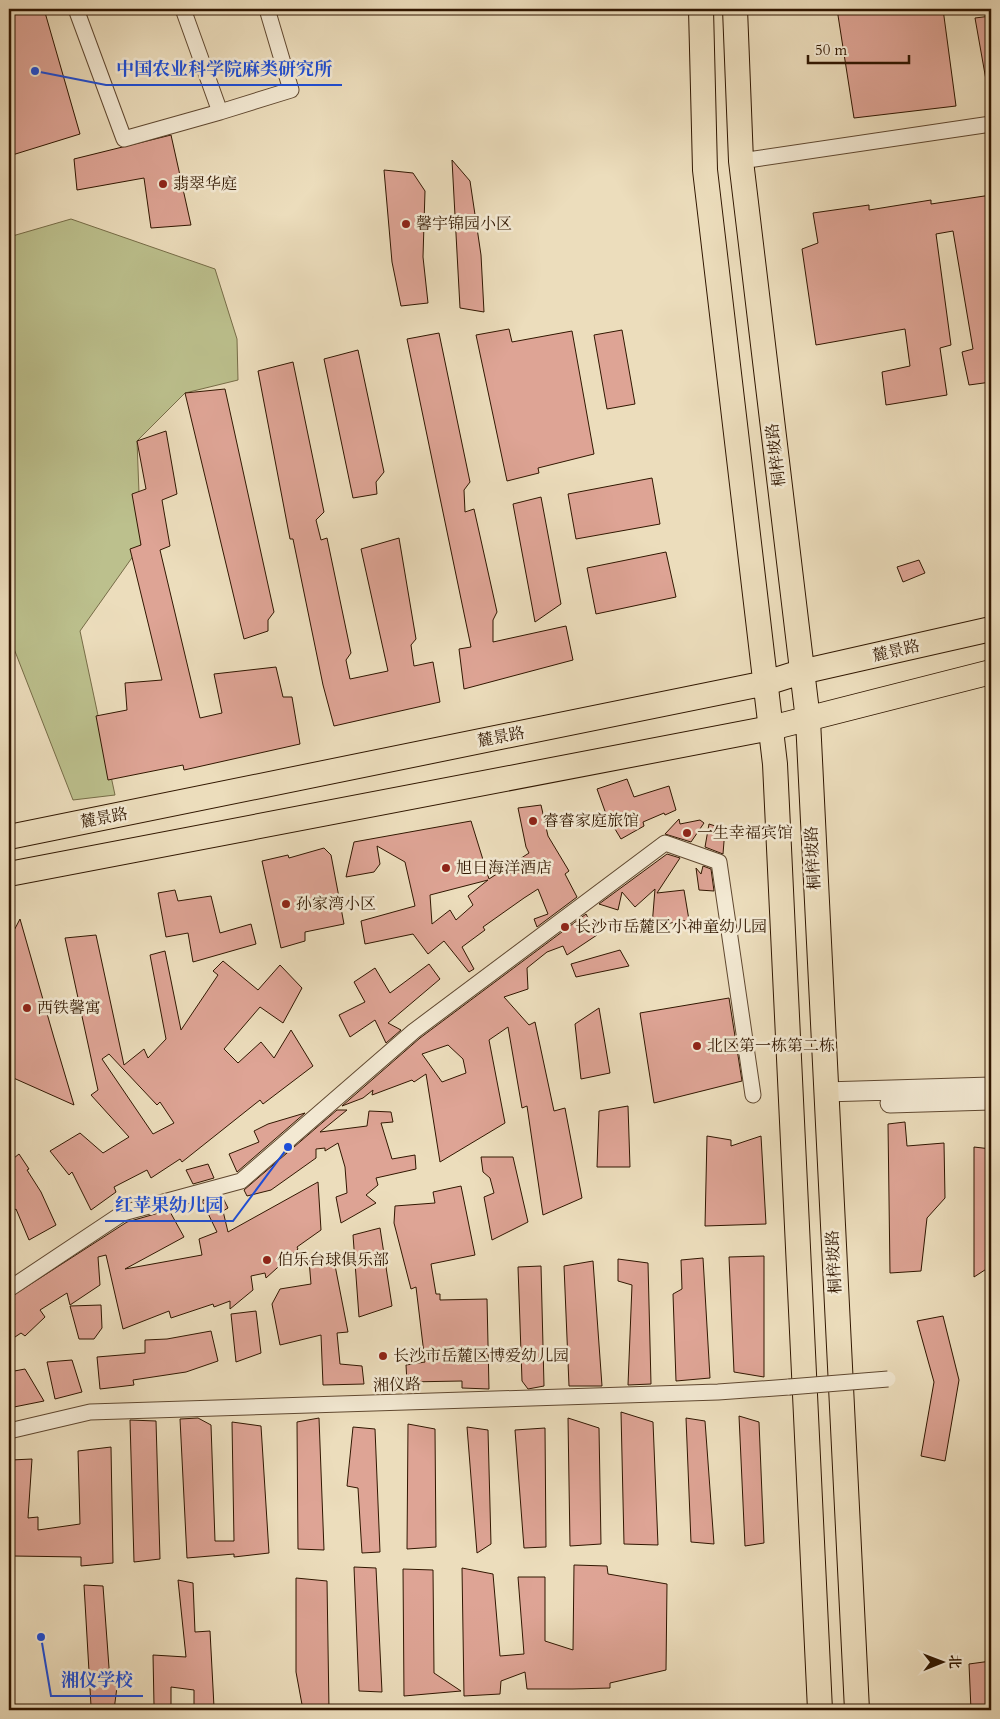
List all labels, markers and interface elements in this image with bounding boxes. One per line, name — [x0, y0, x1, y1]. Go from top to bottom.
scale bar — [808, 32, 909, 64]
text: 50 m — [815, 40, 847, 60]
callout: 中国农业科学院麻类研究所 — [106, 52, 342, 85]
text: 中国农业科学院麻类研究所 — [116, 57, 333, 82]
place label: 翡翠华庭 — [173, 173, 237, 195]
marker: 翡翠华庭 — [157, 178, 169, 190]
place label: 馨宇锦园小区 — [416, 213, 512, 235]
marker: 馨宇锦园小区 — [400, 218, 412, 230]
street label: 桐梓坡路 — [761, 422, 791, 488]
street label: 麓景路 — [870, 635, 922, 667]
street label: 麓景路 — [475, 722, 527, 752]
street label: 麓景路 — [78, 803, 130, 833]
place label: 睿睿家庭旅馆 — [543, 810, 639, 832]
marker: 睿睿家庭旅馆 — [527, 815, 539, 827]
place label: 一生幸福宾馆 — [697, 822, 793, 844]
street label: 桐梓坡路 — [800, 825, 826, 891]
marker: 一生幸福宾馆 — [681, 827, 693, 839]
place label: 旭日海洋酒店 — [456, 857, 552, 879]
marker: 旭日海洋酒店 — [440, 862, 452, 874]
place label: 孙家湾小区 — [296, 893, 376, 915]
marker: 孙家湾小区 — [280, 898, 292, 910]
place label: 长沙市岳麓区小神童幼儿园 — [575, 916, 767, 938]
marker: 长沙市岳麓区小神童幼儿园 — [559, 921, 571, 933]
place label: 西铁馨寓 — [37, 997, 101, 1019]
marker: 西铁馨寓 — [21, 1002, 33, 1014]
place label: 北区第一栋第二栋 — [707, 1035, 835, 1057]
marker: 北区第一栋第二栋 — [691, 1040, 703, 1052]
callout: 红苹果幼儿园 — [105, 1188, 233, 1221]
text: 红苹果幼儿园 — [115, 1193, 223, 1218]
street label: 桐梓坡路 — [821, 1229, 847, 1295]
place label: 伯乐台球俱乐部 — [277, 1249, 389, 1271]
marker: 伯乐台球俱乐部 — [261, 1254, 273, 1266]
place label: 长沙市岳麓区博爱幼儿园 — [393, 1345, 569, 1367]
marker: 长沙市岳麓区博爱幼儿园 — [377, 1350, 389, 1362]
street label: 湘仪路 — [373, 1373, 421, 1397]
north arrow — [918, 1636, 968, 1686]
text: 北 — [945, 1655, 964, 1669]
callout: 湘仪学校 — [51, 1663, 143, 1696]
text: 湘仪学校 — [61, 1668, 133, 1693]

